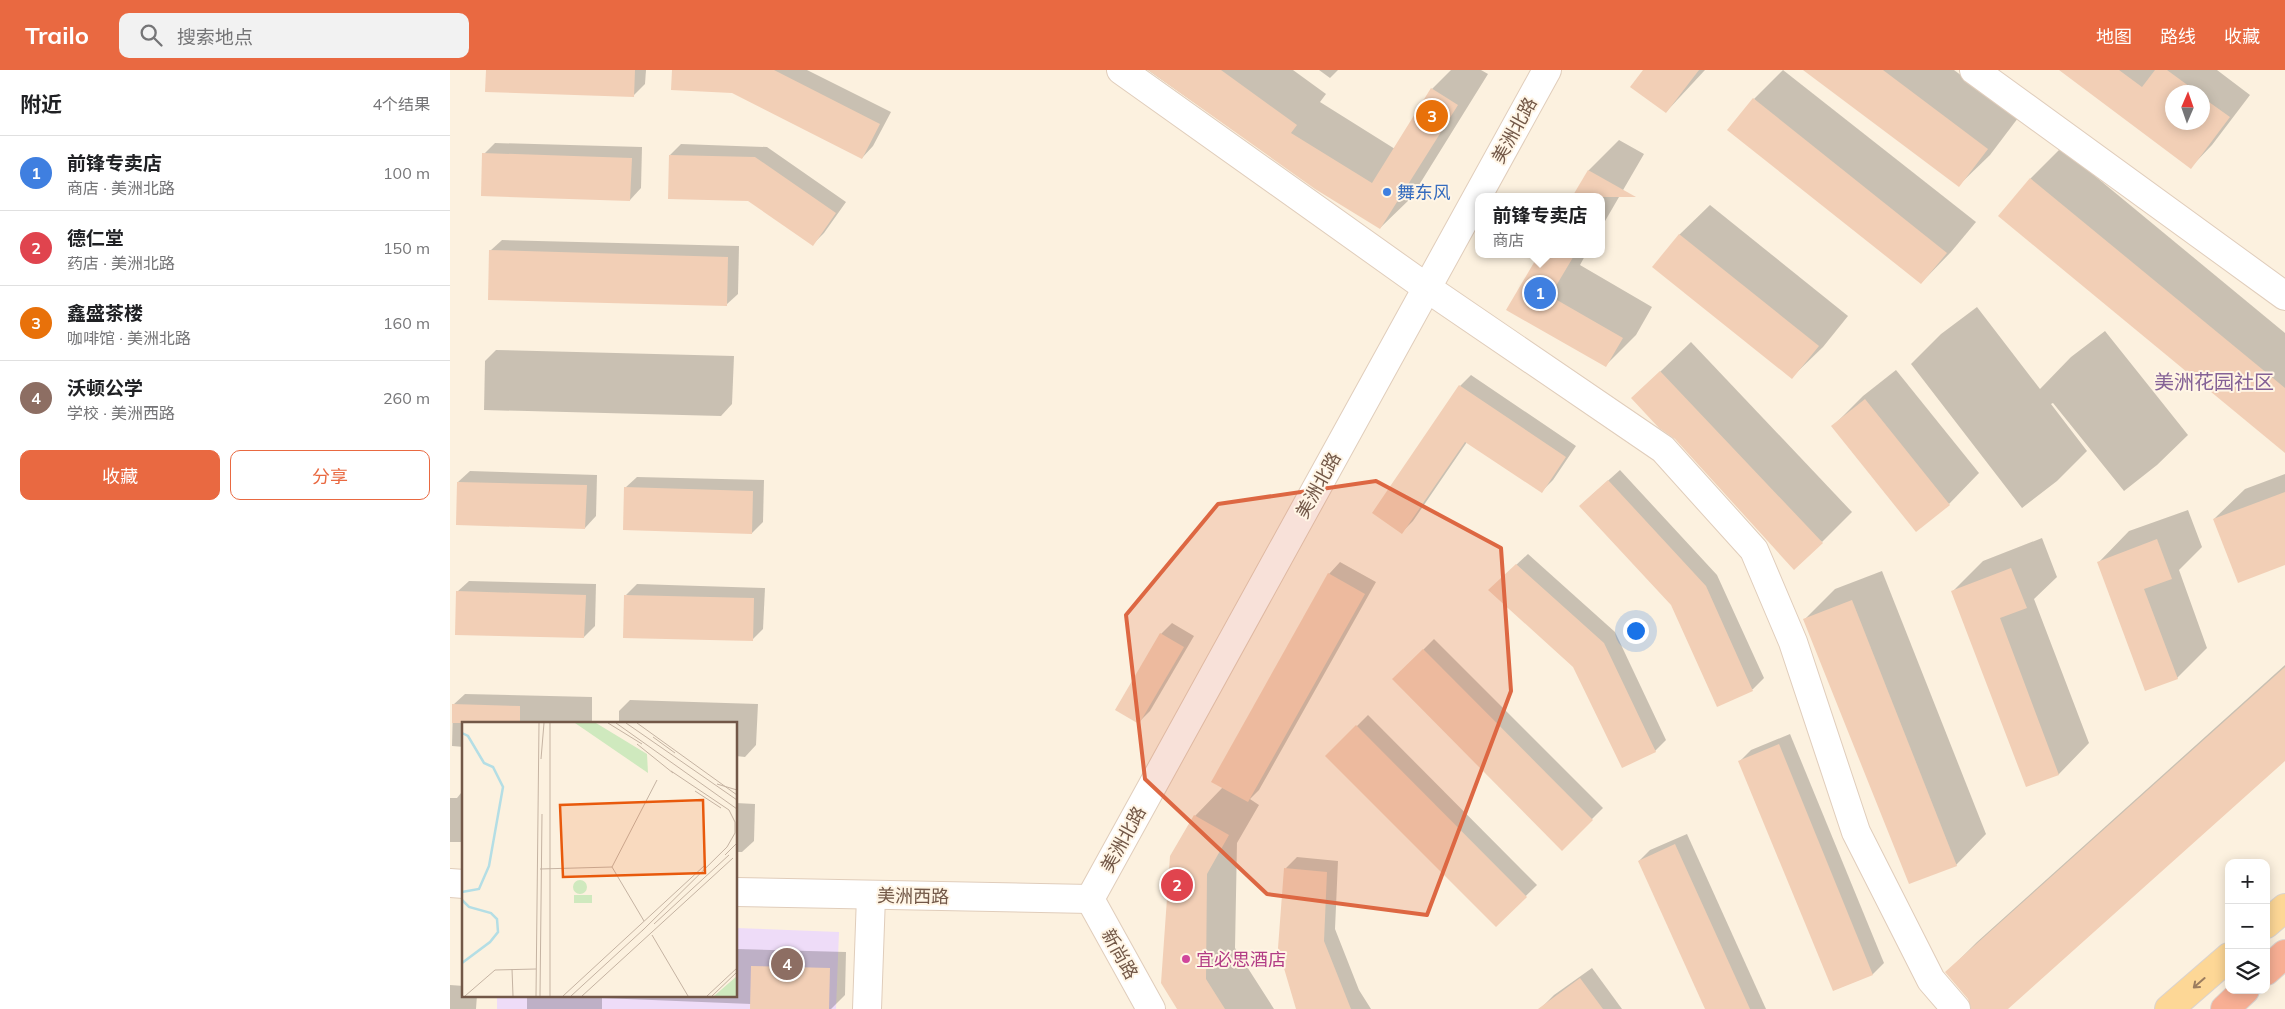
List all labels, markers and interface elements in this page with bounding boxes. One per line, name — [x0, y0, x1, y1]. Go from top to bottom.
search box — [119, 13, 469, 58]
text: Trailo — [25, 20, 89, 50]
icon: search — [137, 21, 165, 49]
text: 搜索地点 — [177, 25, 253, 49]
text: 地图 — [2096, 25, 2132, 48]
text: 路线 — [2160, 25, 2196, 48]
text: 收藏 — [2224, 25, 2260, 48]
north arrow — [2165, 85, 2210, 130]
text: 附近 — [20, 91, 62, 117]
street label: 美洲北路 — [1486, 93, 1542, 167]
text: 4个结果 — [372, 94, 430, 114]
pin: 3 — [1416, 97, 1448, 135]
text: 前锋专卖店 — [67, 151, 162, 175]
text: 1 — [31, 163, 41, 183]
text: 100 m — [383, 163, 430, 183]
text: 商店 · 美洲北路 — [67, 178, 175, 198]
place label: 舞东风 — [1397, 181, 1451, 204]
marker: 舞东风 — [1381, 186, 1393, 198]
popup — [1475, 193, 1605, 258]
text: 前锋专卖店 — [1492, 203, 1588, 227]
text: 德仁堂 — [67, 226, 124, 250]
text: 商店 — [1492, 230, 1525, 250]
text: 2 — [31, 238, 41, 258]
text: 150 m — [383, 238, 430, 258]
text: 药店 · 美洲北路 — [67, 253, 175, 273]
pin: 1 — [1524, 274, 1556, 312]
text: 鑫盛茶楼 — [67, 301, 143, 325]
text: 3 — [31, 313, 41, 333]
text: 160 m — [383, 313, 430, 333]
text: 咖啡馆 · 美洲北路 — [67, 328, 191, 348]
district label: 美洲花园社区 — [2154, 369, 2274, 394]
text: 沃顿公学 — [67, 376, 143, 400]
text: 4 — [31, 388, 41, 408]
text: 260 m — [383, 388, 430, 408]
text: 学校 · 美洲西路 — [67, 403, 175, 423]
street label: 美洲北路 — [1290, 448, 1346, 522]
button: 收藏 — [20, 450, 220, 500]
button: 分享 — [230, 450, 430, 500]
your location — [1623, 618, 1649, 644]
inset map — [462, 722, 738, 996]
street label: 美洲北路 — [1095, 802, 1151, 876]
map controls — [2225, 859, 2270, 994]
button: + — [2225, 859, 2270, 904]
pin: 2 — [1161, 866, 1193, 904]
street label: 美洲西路 — [877, 884, 949, 908]
button: − — [2225, 904, 2270, 949]
street label: 新尚路 — [1097, 925, 1143, 983]
pin: 4 — [771, 945, 803, 983]
place label: 宜必思酒店 — [1196, 948, 1286, 971]
button: layers — [2225, 949, 2270, 994]
marker: 宜必思酒店 — [1180, 953, 1192, 965]
one-way arrow — [2192, 977, 2205, 989]

